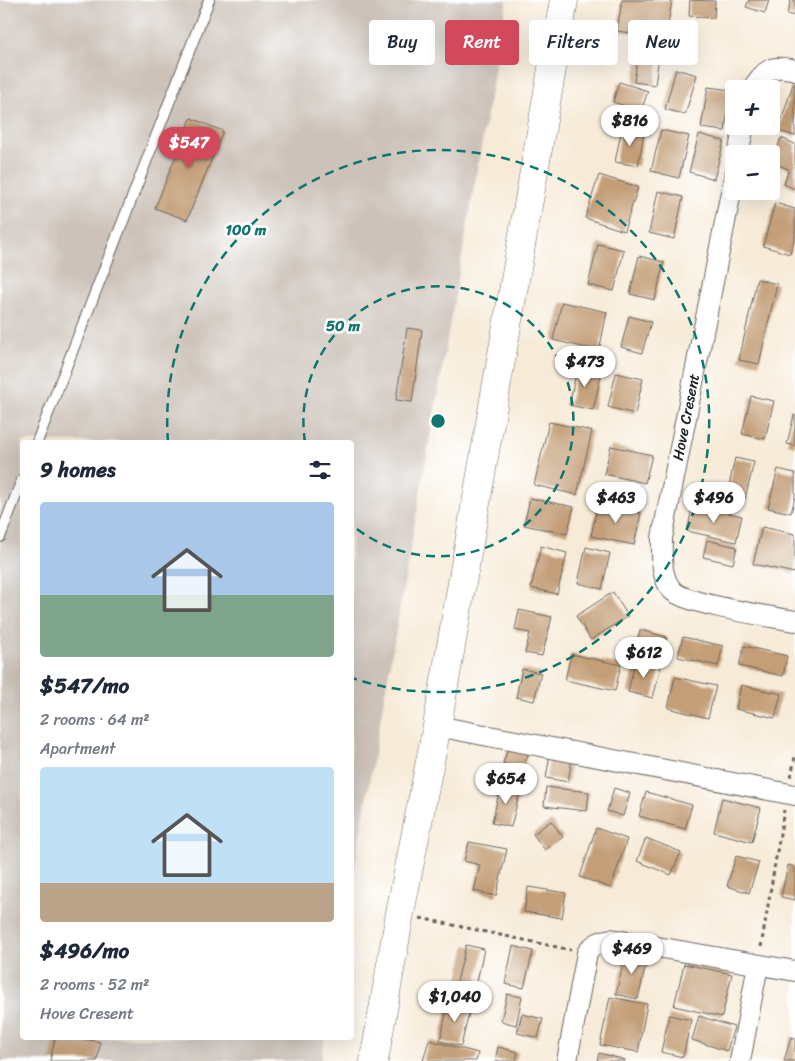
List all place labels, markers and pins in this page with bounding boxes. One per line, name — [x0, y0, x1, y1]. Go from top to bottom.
pin: $816 — [600, 104, 660, 147]
pin: $547 — [159, 126, 219, 169]
pin: $473 — [555, 346, 615, 388]
centre of rings — [429, 412, 447, 430]
pin: $463 — [586, 482, 646, 524]
pin: $496 — [684, 482, 744, 524]
pin: $612 — [614, 636, 674, 679]
pin: $654 — [476, 762, 536, 805]
pin: $469 — [602, 932, 662, 975]
pin: $1,040 — [414, 980, 496, 1023]

